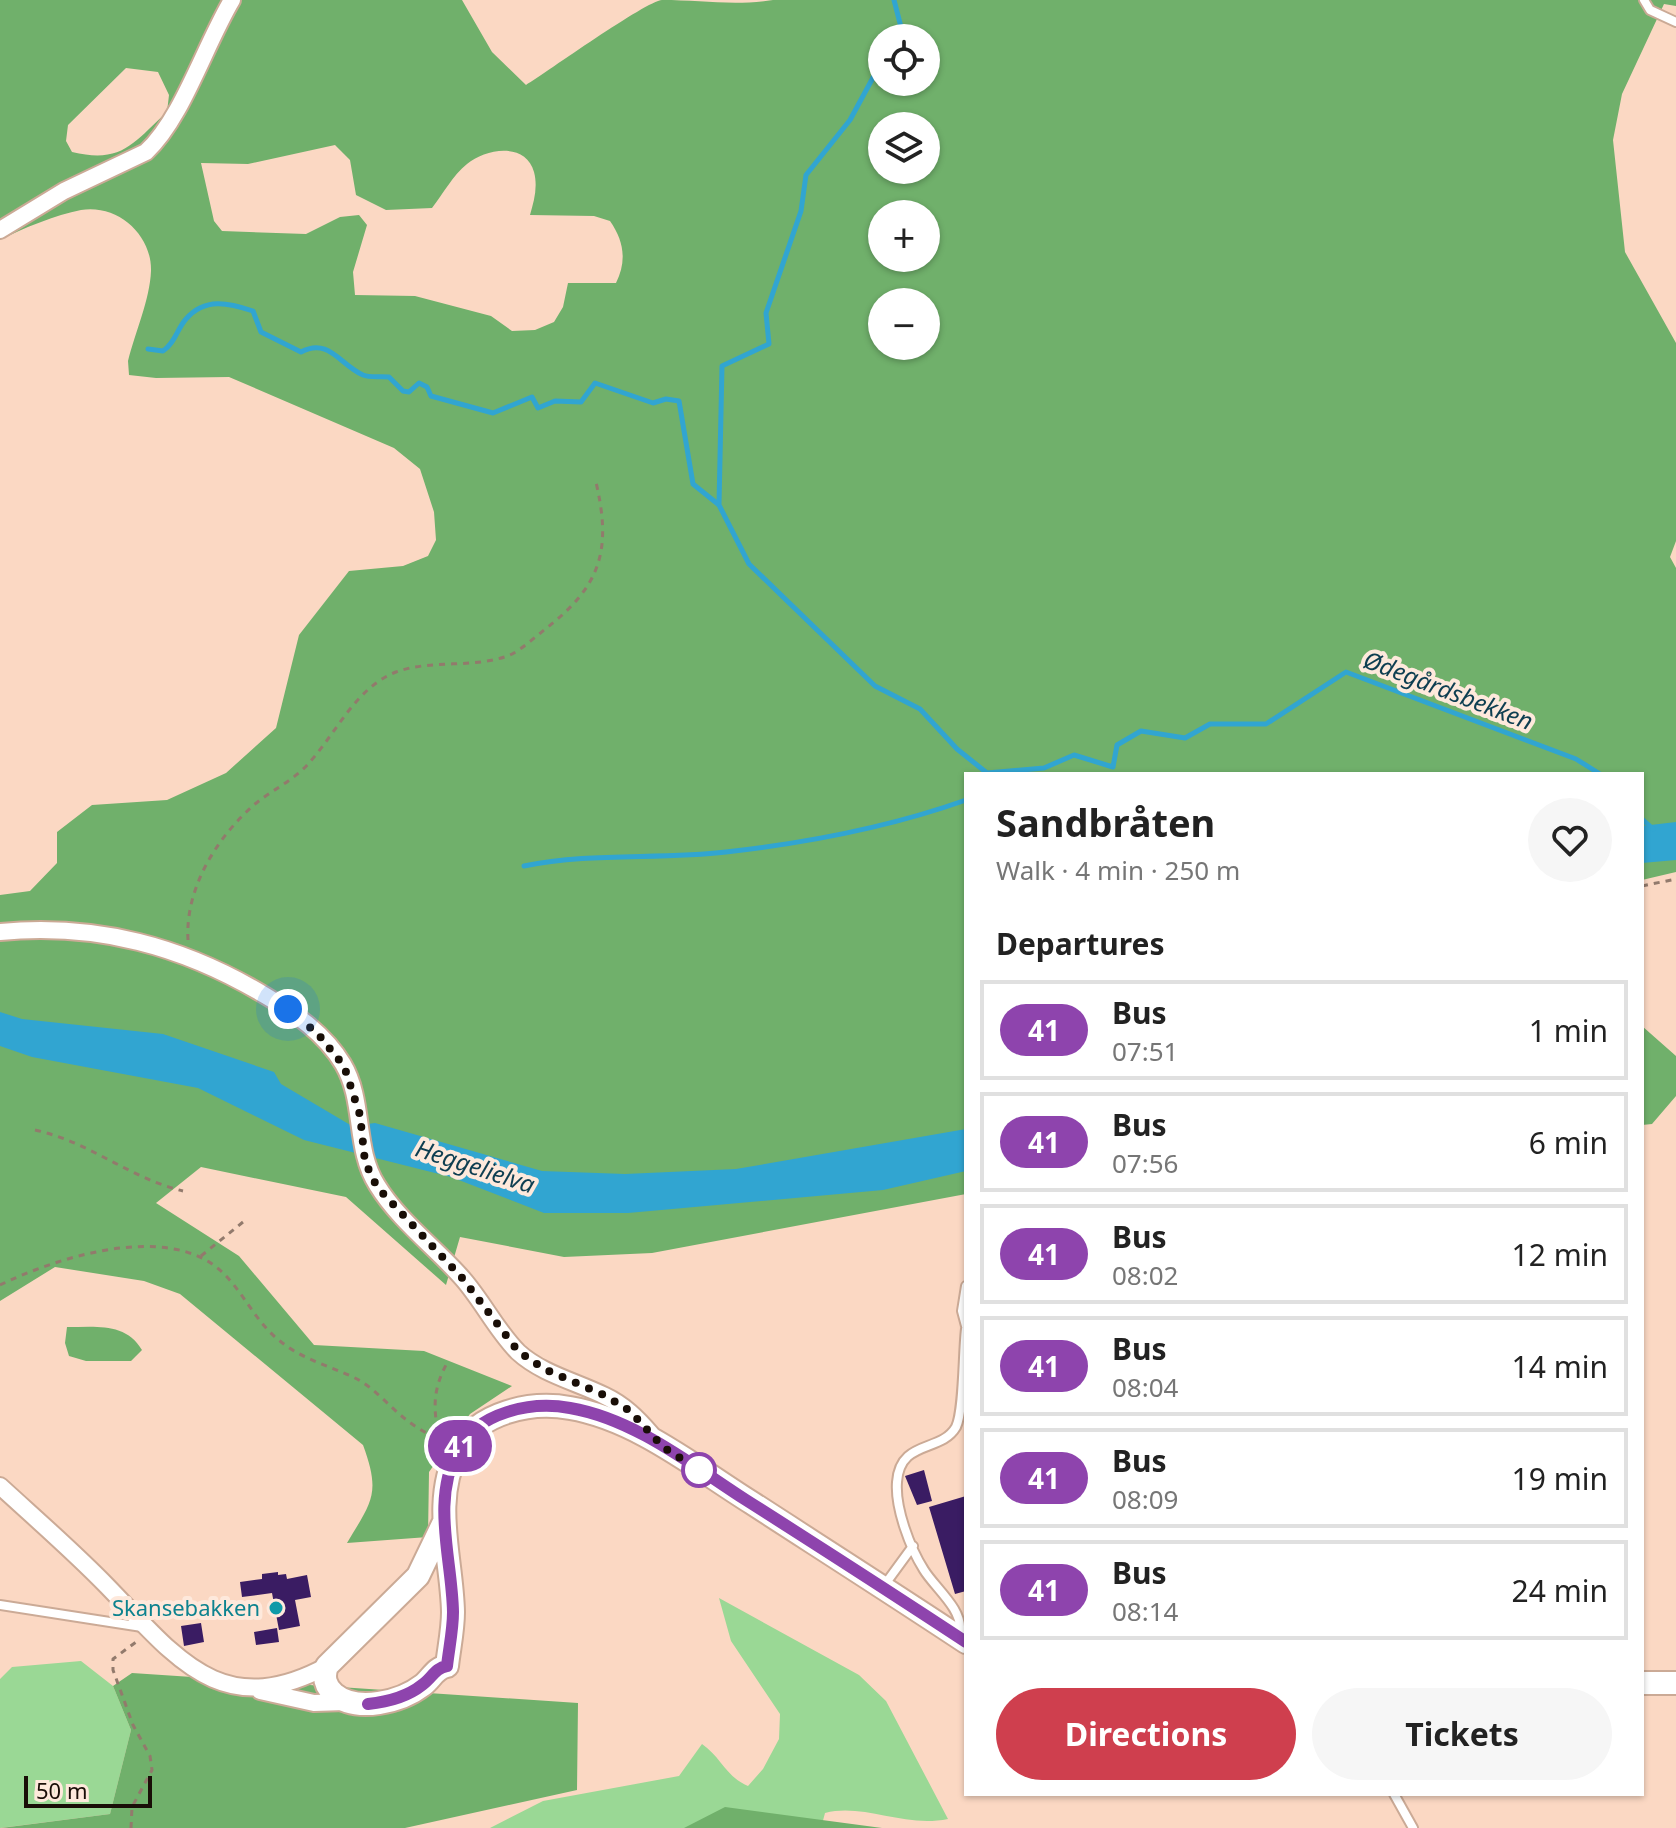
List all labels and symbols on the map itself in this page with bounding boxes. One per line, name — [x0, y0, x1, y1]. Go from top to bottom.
water label: Ødegårdsbekken — [1359, 642, 1538, 737]
your location — [268, 989, 308, 1029]
water label: Heggelielva — [412, 1131, 540, 1200]
line badge: 41 — [424, 1420, 496, 1472]
unlabelled marker — [682, 1453, 716, 1487]
place label: Skansebakken — [112, 1592, 260, 1622]
marker: Skansebakken — [267, 1599, 285, 1617]
scale bar — [24, 1772, 152, 1808]

